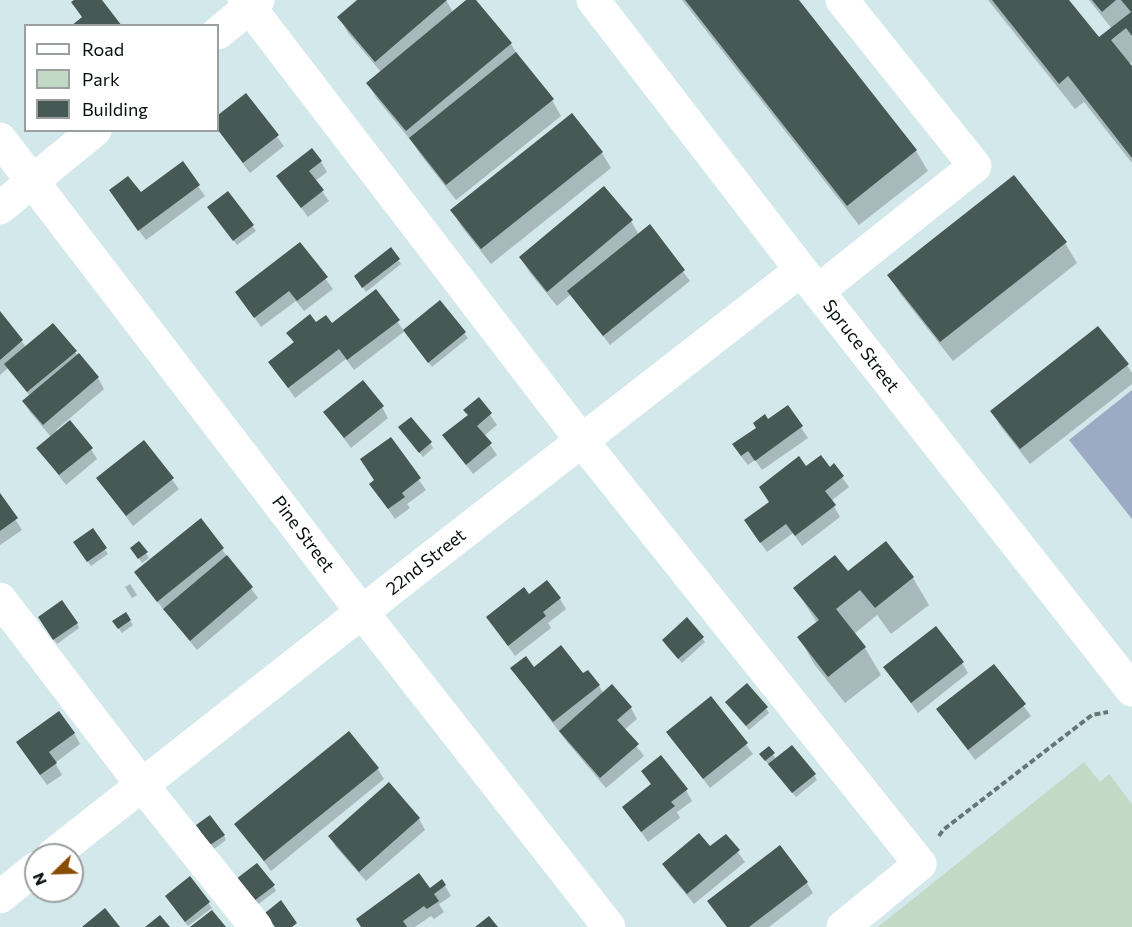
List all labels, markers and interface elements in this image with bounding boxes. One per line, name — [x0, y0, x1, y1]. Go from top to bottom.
legend — [24, 24, 219, 132]
text: Road — [82, 38, 124, 60]
text: Park — [82, 68, 120, 90]
text: Building — [82, 98, 148, 120]
street label: Spruce Street — [818, 296, 904, 396]
street label: Pine Street — [267, 492, 339, 576]
street label: 22nd Street — [382, 524, 470, 600]
north arrow — [24, 843, 84, 903]
text: N — [28, 870, 50, 889]

